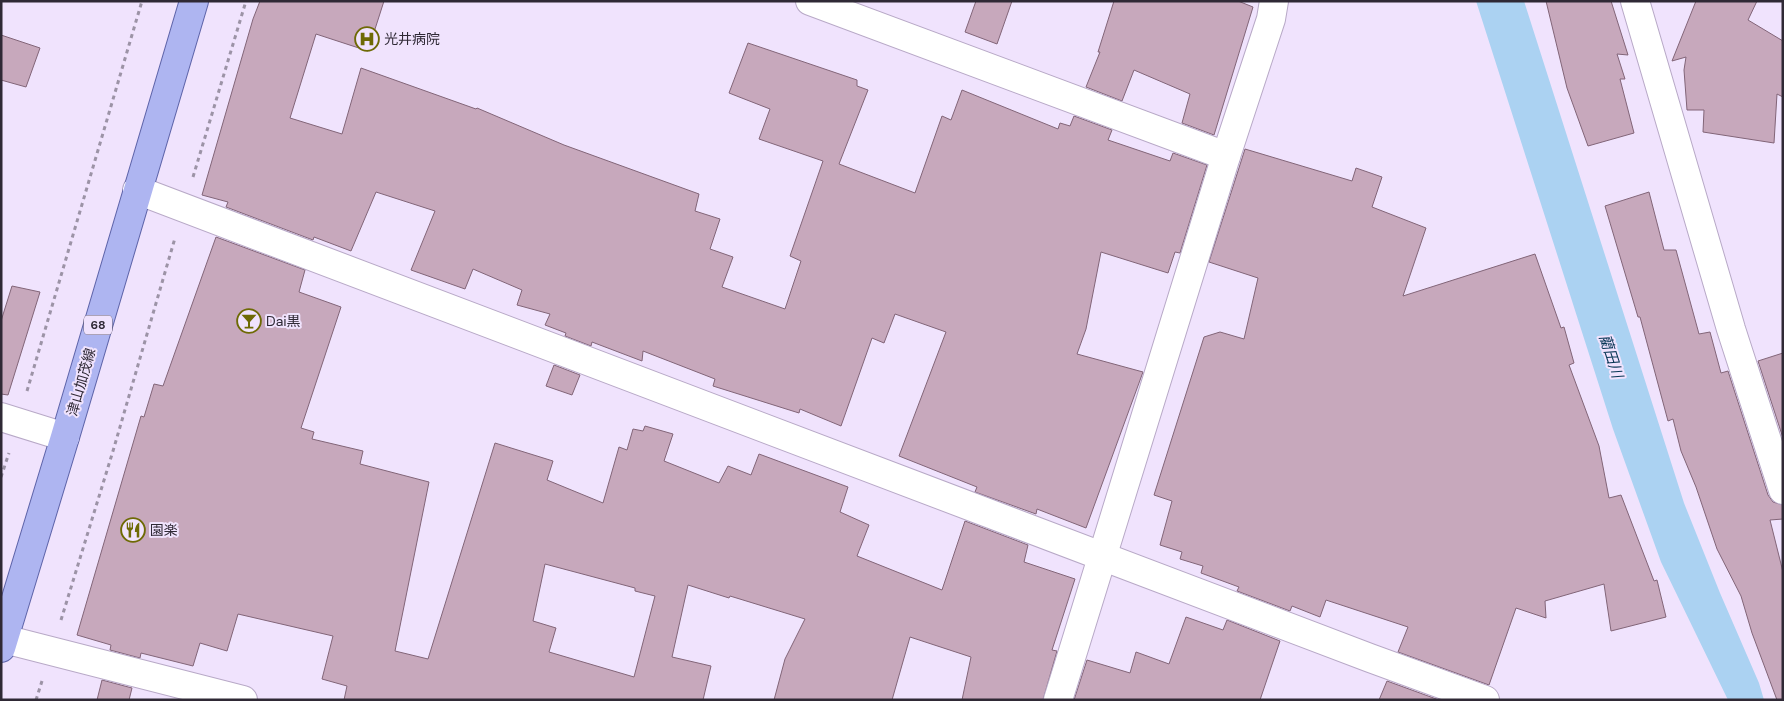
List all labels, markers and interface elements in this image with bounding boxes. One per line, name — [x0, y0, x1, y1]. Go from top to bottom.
hospital icon: 光井病院 — [354, 26, 380, 52]
place label: 光井病院 — [384, 30, 440, 48]
bar icon: Dai黒 — [236, 308, 262, 334]
place label: Dai黒 — [266, 312, 301, 330]
road number: 68 — [84, 316, 112, 334]
water label: 藺田川 — [1595, 332, 1628, 382]
street label: 津山加茂線 — [63, 346, 99, 418]
restaurant icon: 園楽 — [120, 517, 146, 543]
place label: 園楽 — [150, 521, 178, 539]

